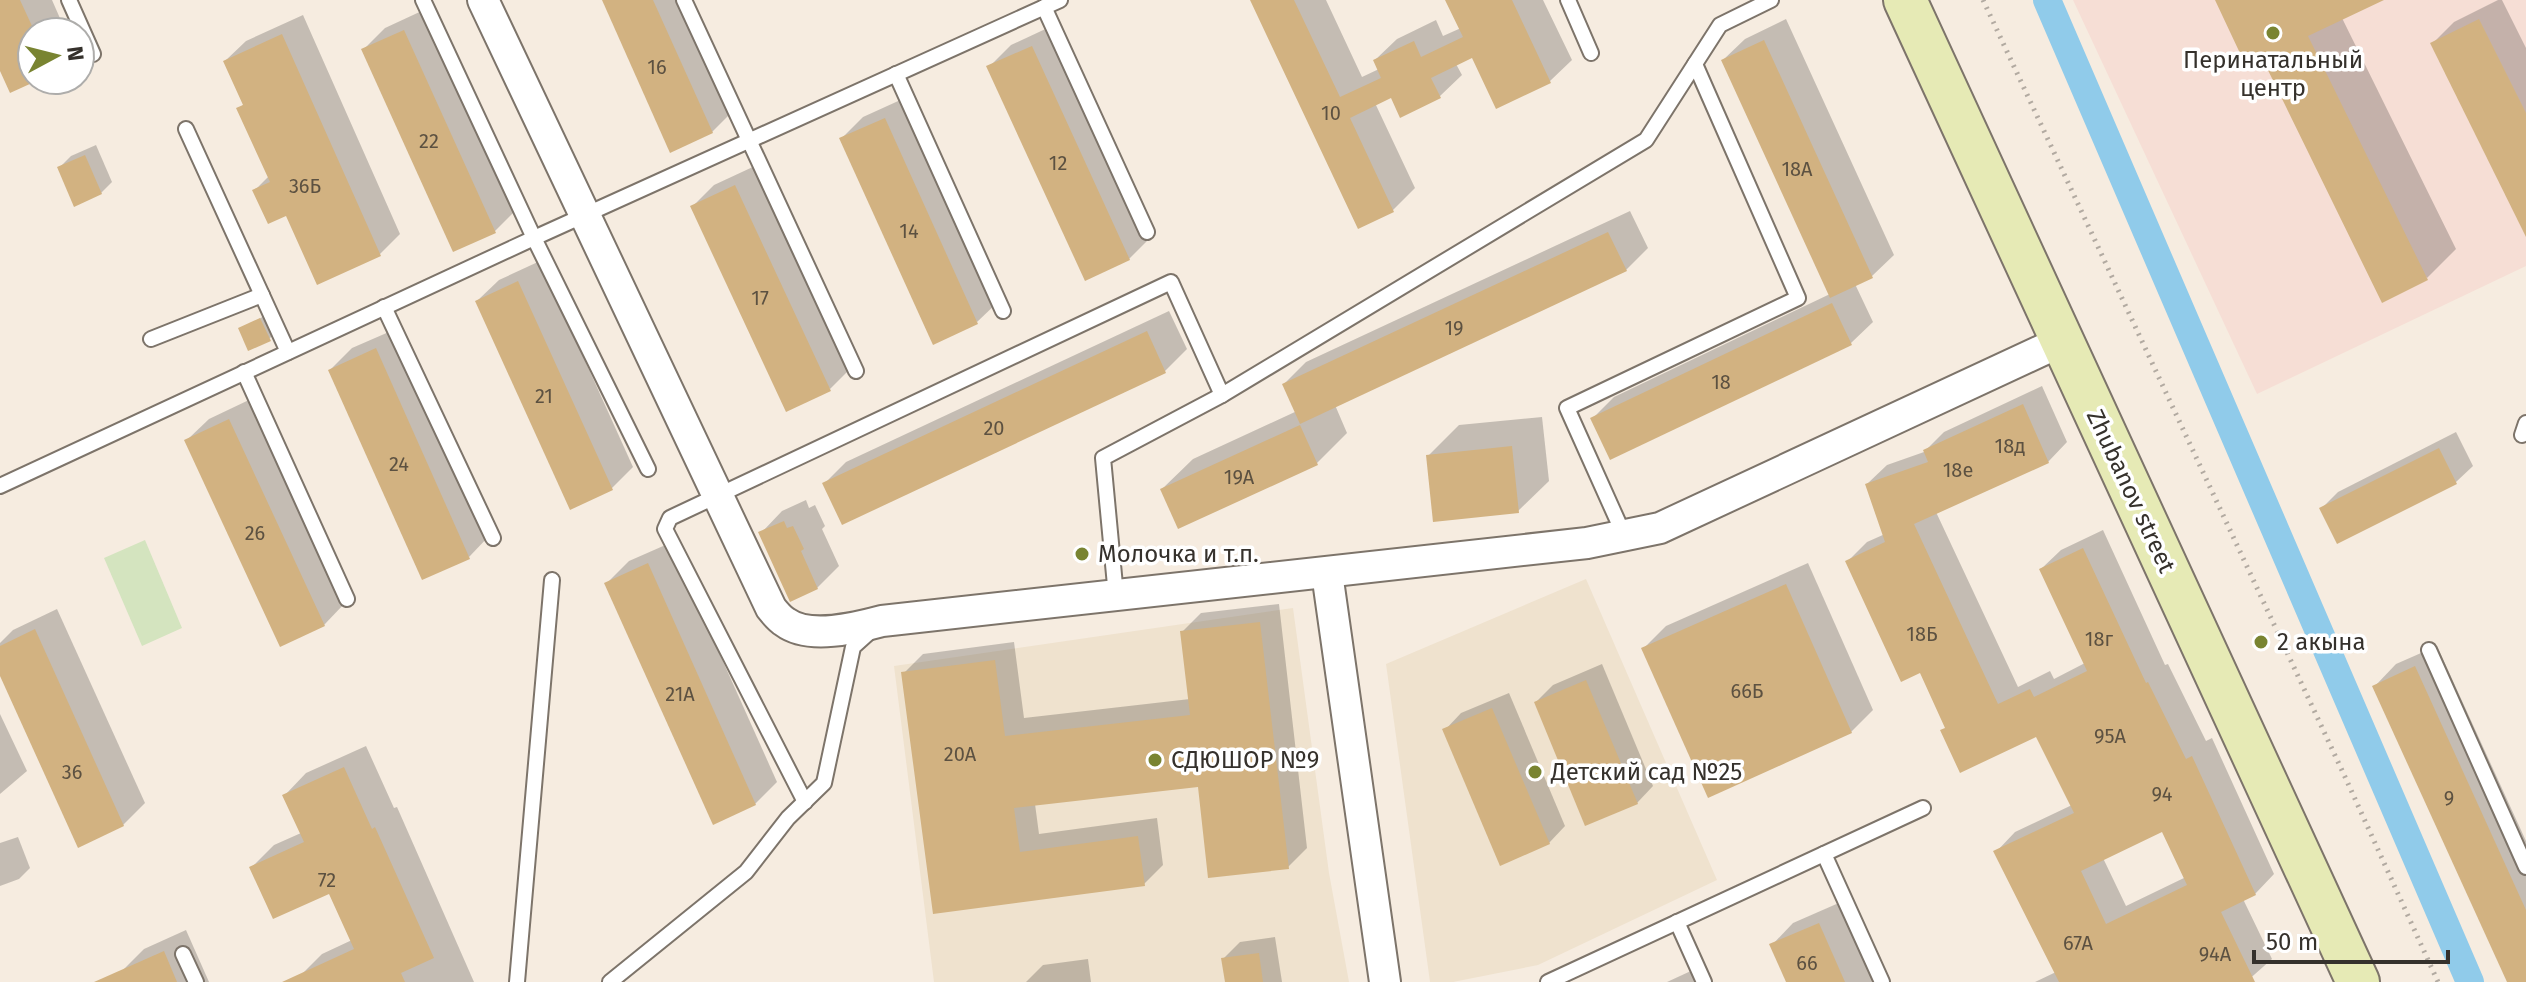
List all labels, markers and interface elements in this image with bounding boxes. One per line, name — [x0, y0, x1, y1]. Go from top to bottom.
north arrow — [16, 16, 96, 96]
marker: Перинатальный центр — [2264, 24, 2282, 42]
text: N — [61, 45, 90, 63]
place label: Перинатальный центр — [2183, 46, 2363, 102]
house number: 16 — [647, 55, 667, 79]
house number: 10 — [1321, 101, 1341, 125]
house number: 22 — [419, 129, 439, 153]
house number: 12 — [1049, 151, 1067, 175]
house number: 18А — [1781, 157, 1813, 181]
house number: 36Б — [289, 174, 321, 198]
house number: 14 — [899, 219, 919, 243]
house number: 17 — [751, 286, 769, 310]
house number: 19 — [1444, 316, 1464, 340]
house number: 18 — [1711, 370, 1731, 394]
house number: 21 — [535, 384, 553, 408]
street label: Zhubanov street — [2081, 405, 2181, 577]
house number: 20 — [983, 416, 1005, 440]
house number: 18д — [1995, 434, 2025, 458]
house number: 24 — [389, 452, 409, 476]
house number: 18е — [1943, 458, 1973, 482]
house number: 19А — [1224, 465, 1255, 489]
house number: 26 — [245, 521, 265, 545]
place label: Молочка и т.п. — [1098, 540, 1259, 568]
marker: Молочка и т.п. — [1073, 545, 1091, 563]
house number: 18Б — [1906, 622, 1938, 646]
house number: 18г — [2085, 627, 2114, 651]
place label: 2 акына — [2277, 628, 2366, 656]
marker: 2 акына — [2252, 633, 2270, 651]
house number: 66Б — [1731, 679, 1763, 703]
house number: 21А — [665, 682, 695, 706]
house number: 95А — [2094, 724, 2127, 748]
house number: 20А — [944, 742, 977, 766]
place label: СДЮШОР №9 — [1171, 746, 1319, 774]
marker: СДЮШОР №9 — [1146, 751, 1164, 769]
place label: Детский сад №25 — [1550, 758, 1742, 786]
house number: 36 — [62, 760, 82, 784]
marker: Детский сад №25 — [1526, 763, 1544, 781]
house number: 94 — [2152, 782, 2173, 806]
house number: 9 — [2444, 786, 2454, 810]
house number: 72 — [318, 868, 336, 892]
scale bar — [2254, 914, 2448, 964]
text: 50 m — [2266, 928, 2318, 956]
house number: 67А — [2063, 931, 2093, 955]
house number: 94А — [2199, 942, 2232, 966]
house number: 66 — [1796, 951, 1818, 975]

